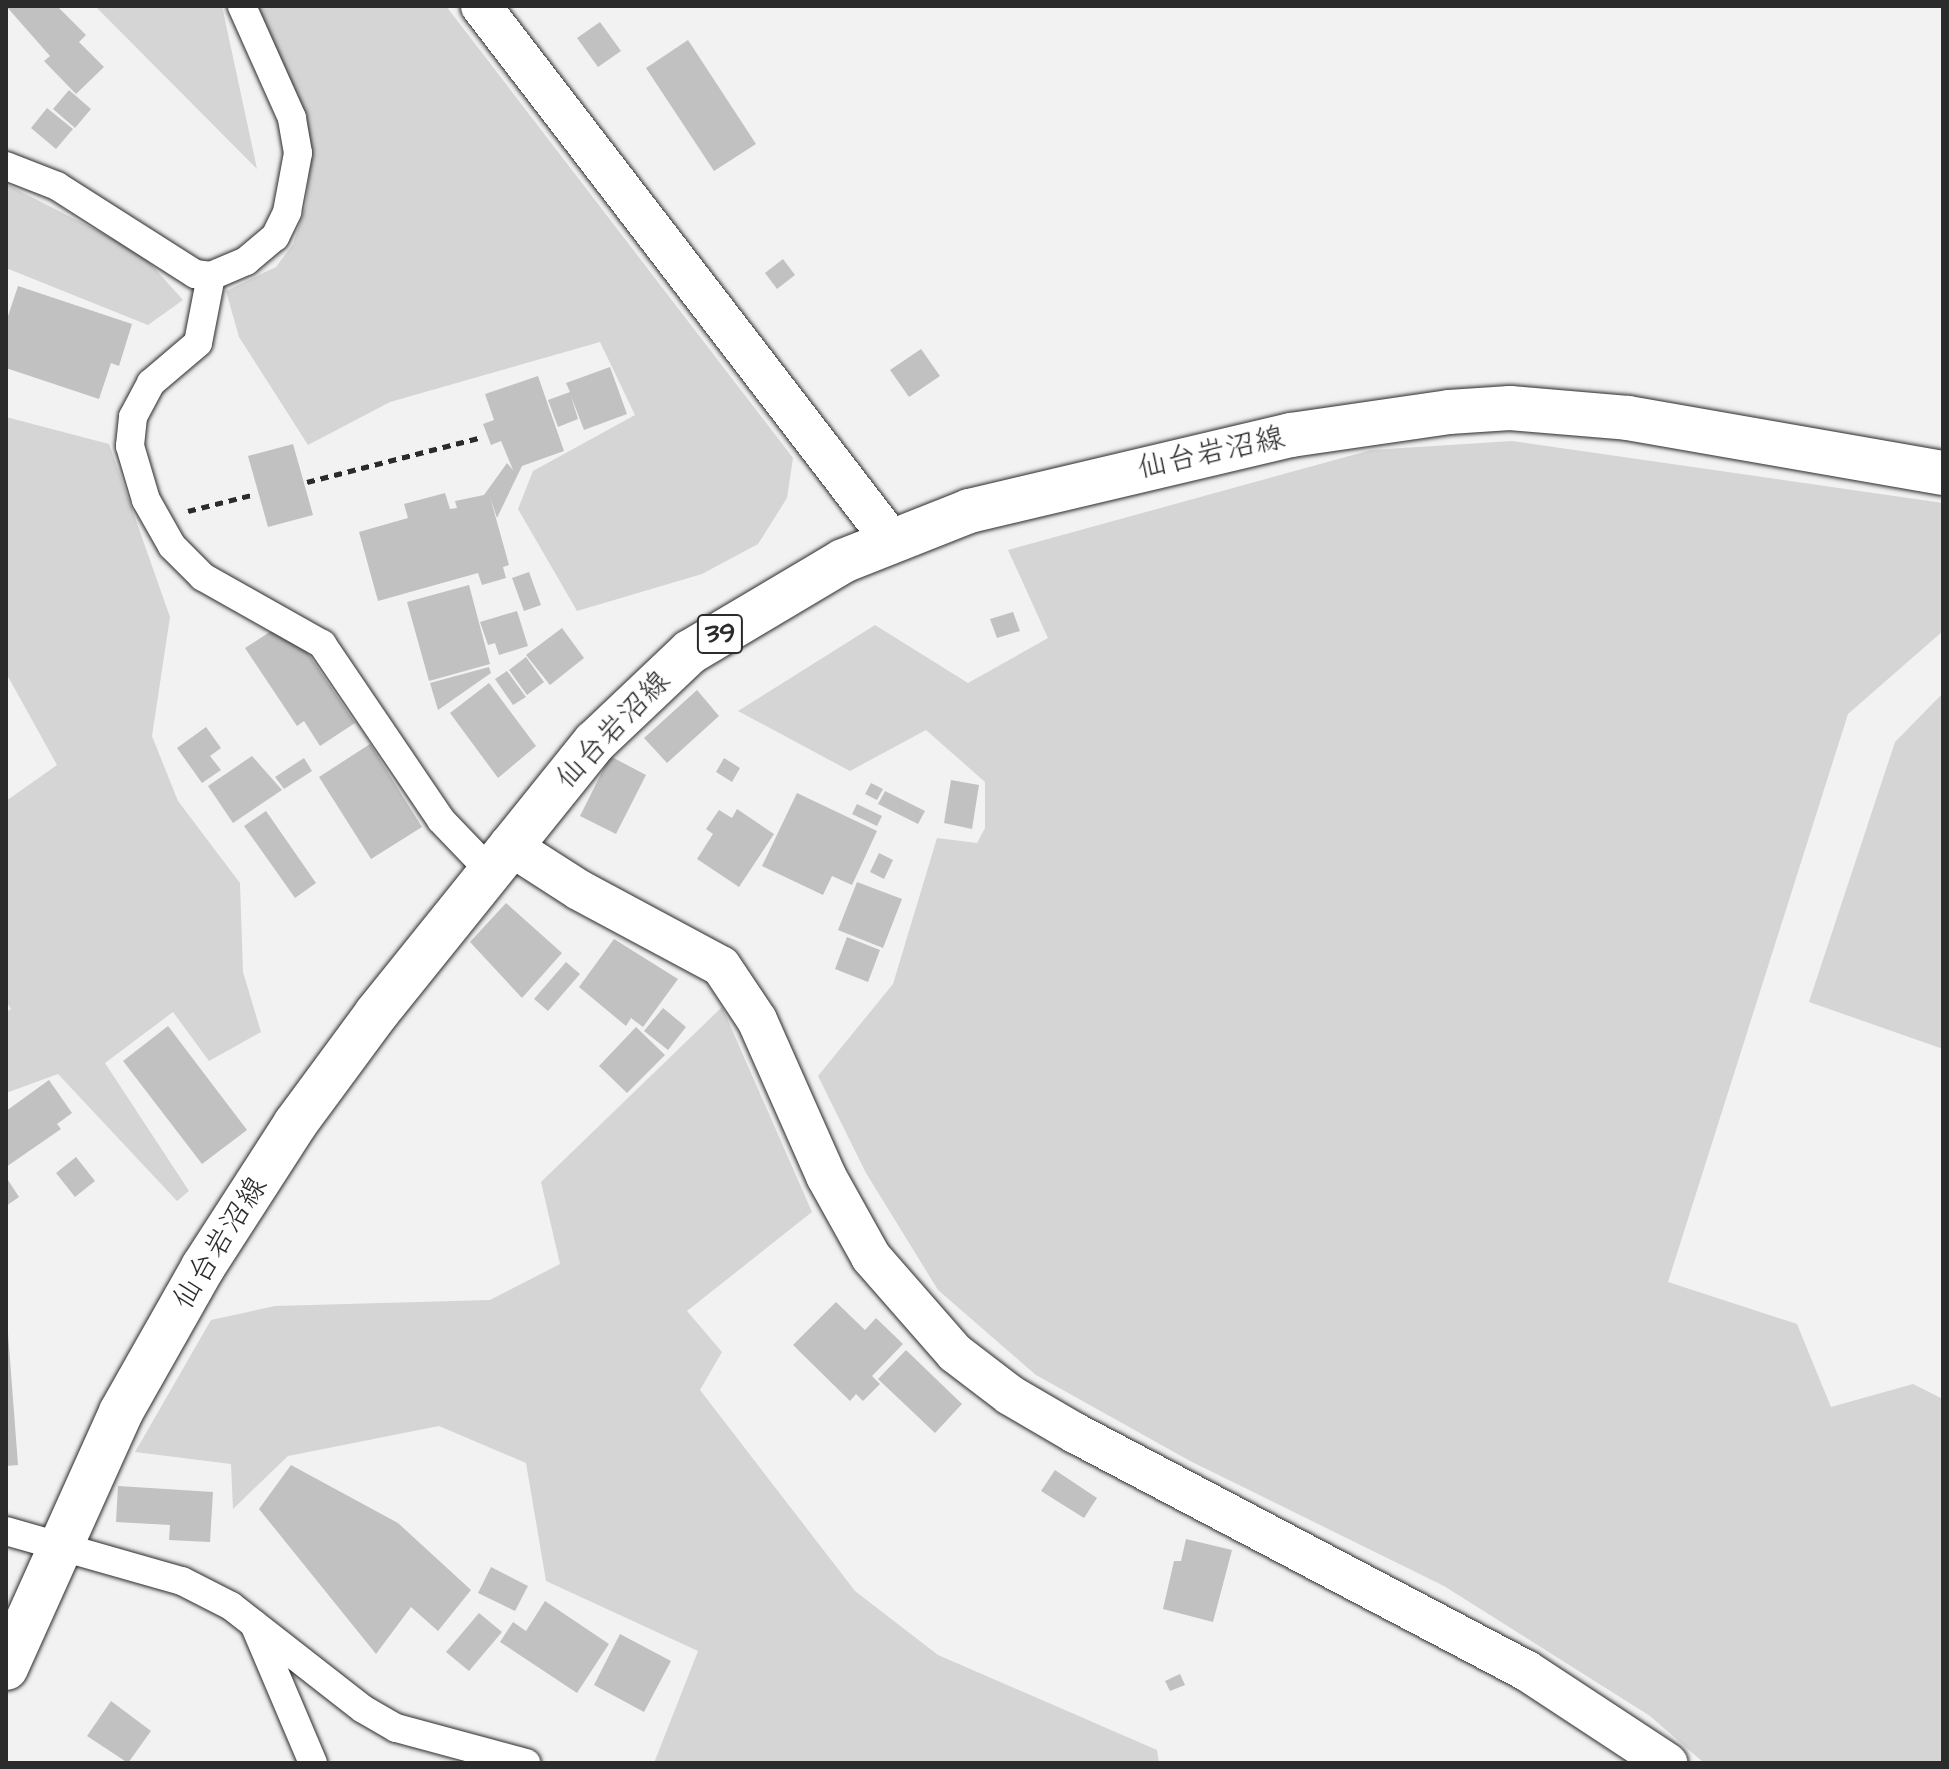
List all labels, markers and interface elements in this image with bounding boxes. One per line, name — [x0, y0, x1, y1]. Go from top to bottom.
street label: 仙台岩沼線 — [1134, 420, 1288, 486]
road number: 39 — [696, 610, 744, 658]
street label: 仙台岩沼線 — [548, 664, 678, 796]
street label: 仙台岩沼線 — [165, 1170, 275, 1316]

